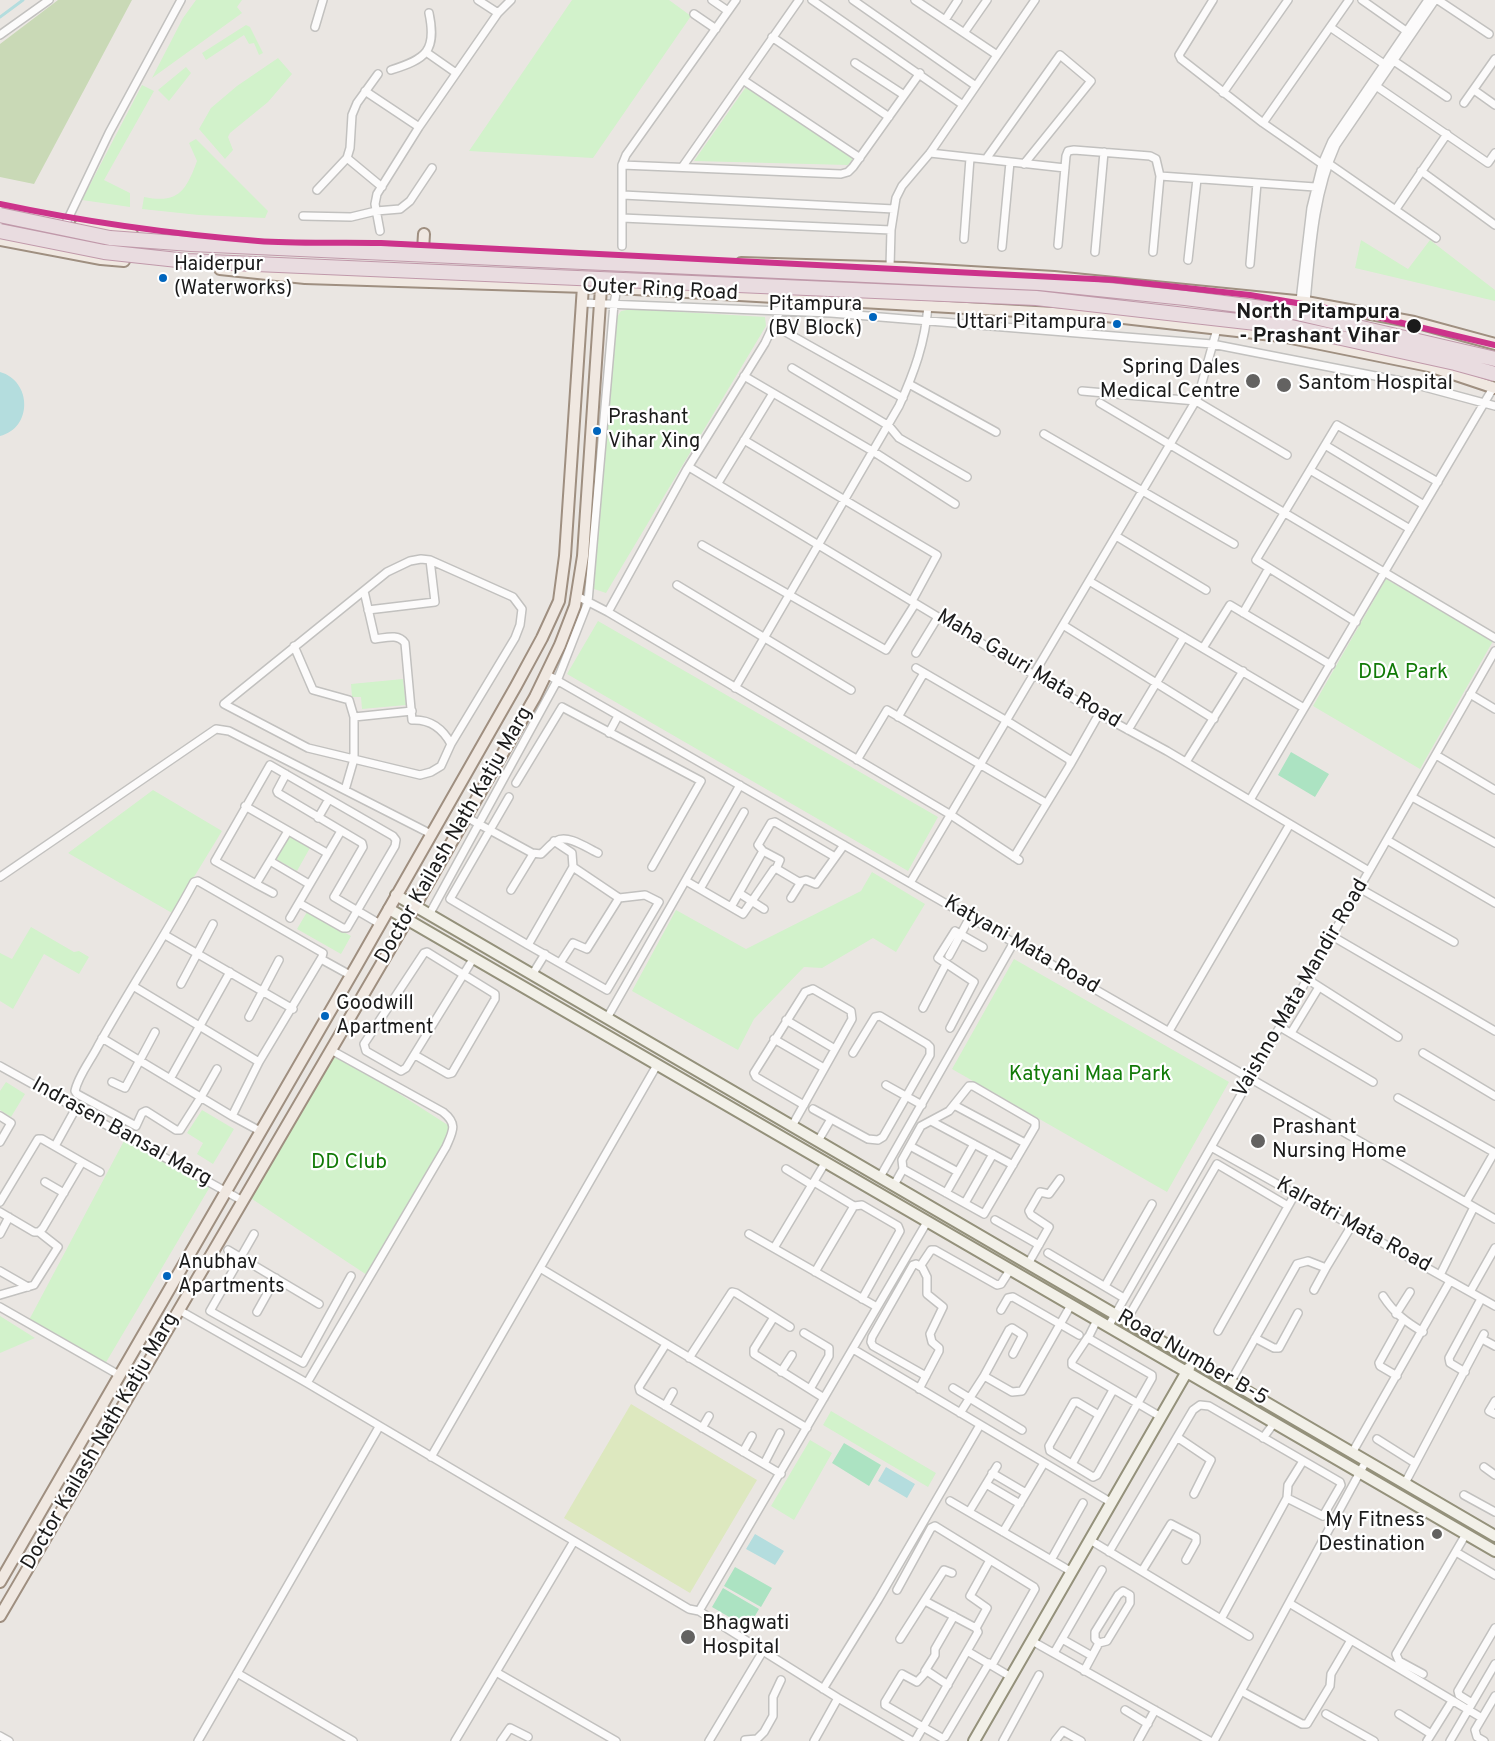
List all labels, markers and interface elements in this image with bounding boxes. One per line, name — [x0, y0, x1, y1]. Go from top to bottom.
place label: Haiderpur (Waterworks) — [174, 254, 292, 301]
marker: Haiderpur (Waterworks) — [157, 272, 169, 284]
street label: Outer Ring Road — [581, 274, 739, 308]
place label: Pitampura (BV Block) — [768, 294, 862, 341]
place label: North Pitampura - Prashant Vihar — [1236, 301, 1400, 351]
marker: Pitampura (BV Block) — [867, 311, 879, 323]
place label: Uttari Pitampura — [956, 312, 1106, 336]
marker: North Pitampura - Prashant Vihar — [1405, 317, 1423, 335]
marker: Uttari Pitampura — [1111, 318, 1123, 330]
place label: Spring Dales Medical Centre — [1100, 356, 1240, 406]
marker: Spring Dales Medical Centre — [1244, 372, 1262, 390]
place label: Santom Hospital — [1298, 372, 1453, 398]
marker: Santom Hospital — [1275, 376, 1293, 394]
place label: Prashant Vihar Xing — [608, 407, 700, 454]
marker: Prashant Vihar Xing — [591, 425, 603, 437]
street label: Maha Gauri Mata Road — [931, 605, 1125, 735]
park label: DDA Park — [1358, 661, 1448, 687]
street label: Doctor Kailash Nath Katju Marg — [371, 703, 539, 969]
street label: Vaishno Mata Mandir Road — [1229, 875, 1375, 1103]
street label: Katyani Mata Road — [939, 891, 1103, 1001]
place label: Goodwill Apartment — [336, 993, 433, 1040]
marker: Goodwill Apartment — [319, 1010, 331, 1022]
park label: Katyani Maa Park — [1009, 1063, 1171, 1089]
street label: Indrasen Bansal Marg — [27, 1073, 215, 1193]
place label: Prashant Nursing Home — [1272, 1116, 1407, 1166]
marker: Prashant Nursing Home — [1249, 1132, 1267, 1150]
park label: DD Club — [311, 1151, 387, 1177]
street label: Kalratri Mata Road — [1271, 1173, 1435, 1279]
place label: Anubhav Apartments — [178, 1252, 285, 1299]
marker: Anubhav Apartments — [161, 1270, 173, 1282]
street label: Road Number B-5 — [1112, 1306, 1272, 1412]
street label: Doctor Kailash Nath Katju Marg — [17, 1309, 185, 1575]
place label: My Fitness Destination — [1318, 1509, 1425, 1559]
marker: My Fitness Destination — [1430, 1527, 1444, 1541]
place label: Bhagwati Hospital — [702, 1612, 789, 1662]
marker: Bhagwati Hospital — [679, 1628, 697, 1646]

